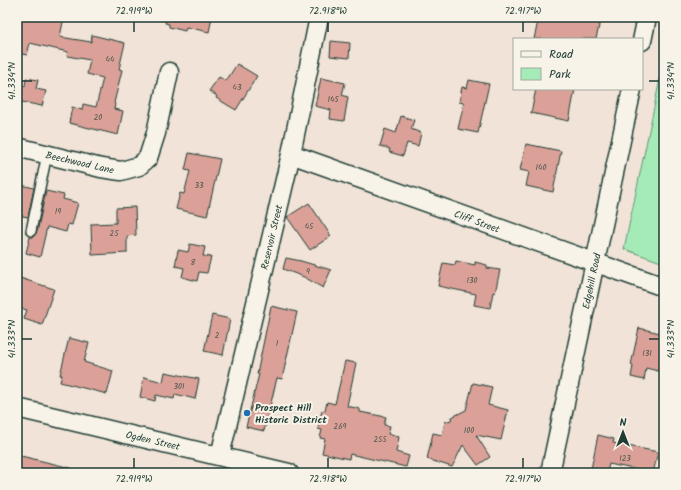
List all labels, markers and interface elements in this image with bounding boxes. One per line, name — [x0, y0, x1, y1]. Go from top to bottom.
text: 72.919°W — [116, 3, 153, 19]
text: 72.918°W — [309, 3, 347, 19]
text: 72.917°W — [505, 3, 541, 19]
legend — [513, 38, 643, 90]
text: Road — [549, 45, 574, 64]
house number: 44 — [106, 53, 115, 66]
text: 41.334°N — [4, 62, 20, 100]
text: 41.334°N — [663, 62, 679, 100]
text: Park — [549, 65, 571, 84]
house number: 43 — [233, 81, 242, 94]
house number: 145 — [327, 93, 339, 106]
house number: 20 — [94, 111, 102, 124]
street label: Beechwood Lane — [44, 147, 116, 179]
house number: 140 — [536, 161, 546, 174]
house number: 33 — [194, 179, 204, 192]
street label: Reservoir Street — [257, 203, 287, 271]
house number: 19 — [55, 205, 61, 218]
street label: Cliff Street — [452, 206, 502, 238]
house number: 45 — [305, 220, 314, 233]
house number: 25 — [110, 227, 119, 240]
street label: Edgehill Road — [578, 251, 606, 311]
house number: 8 — [191, 256, 196, 269]
house number: 9 — [306, 265, 310, 278]
house number: 130 — [466, 274, 478, 287]
text: 41.333°N — [4, 320, 20, 358]
text: 41.333°N — [663, 320, 679, 358]
house number: 2 — [215, 329, 220, 342]
house number: 1 — [276, 337, 279, 350]
house number: 131 — [642, 347, 652, 360]
house number: 301 — [173, 380, 185, 393]
place label: Prospect Hill Historic District — [255, 400, 327, 428]
marker: Prospect Hill Historic District — [242, 408, 252, 418]
north arrow — [603, 412, 643, 452]
text: N — [620, 414, 627, 432]
house number: 269 — [334, 420, 347, 433]
house number: 100 — [464, 424, 474, 437]
street label: Ogden Street — [124, 427, 182, 455]
house number: 255 — [373, 433, 387, 446]
house number: 123 — [619, 452, 631, 465]
text: 72.919°W — [116, 471, 153, 487]
text: 72.918°W — [309, 471, 347, 487]
text: 72.917°W — [505, 471, 541, 487]

